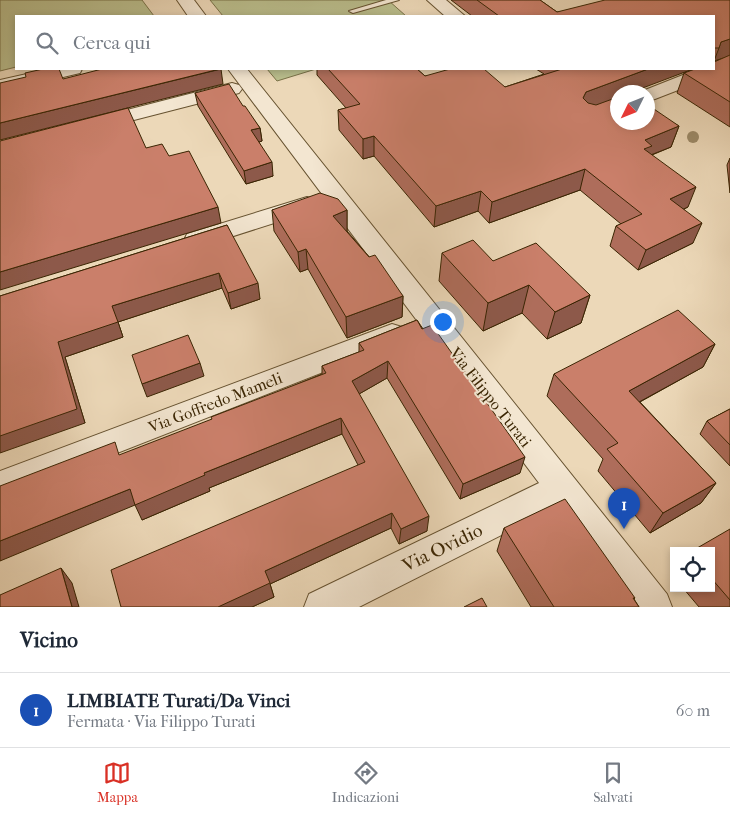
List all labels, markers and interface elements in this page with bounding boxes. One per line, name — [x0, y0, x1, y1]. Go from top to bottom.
search box — [15, 15, 715, 70]
icon: search — [33, 29, 61, 57]
text: Cerca qui — [73, 32, 151, 54]
north arrow — [610, 85, 655, 130]
your location — [430, 309, 456, 335]
street label: Via Filippo Turati — [445, 343, 536, 451]
street label: Via Goffredo Mameli — [145, 368, 285, 437]
pin: 1 — [608, 488, 640, 529]
street label: Via Ovidio — [398, 519, 486, 577]
map controls — [670, 547, 715, 592]
button: locate — [670, 547, 715, 592]
text: Vicino — [20, 628, 78, 652]
text: LIMBIATE Turati/Da Vinci — [67, 690, 290, 712]
text: 1 — [33, 701, 39, 720]
text: 60 m — [676, 701, 710, 720]
text: Fermata · Via Filippo Turati — [67, 712, 256, 731]
tab: Mappa — [97, 759, 138, 806]
tab: Indicazioni — [332, 759, 399, 806]
tab: Salvati — [593, 759, 633, 806]

